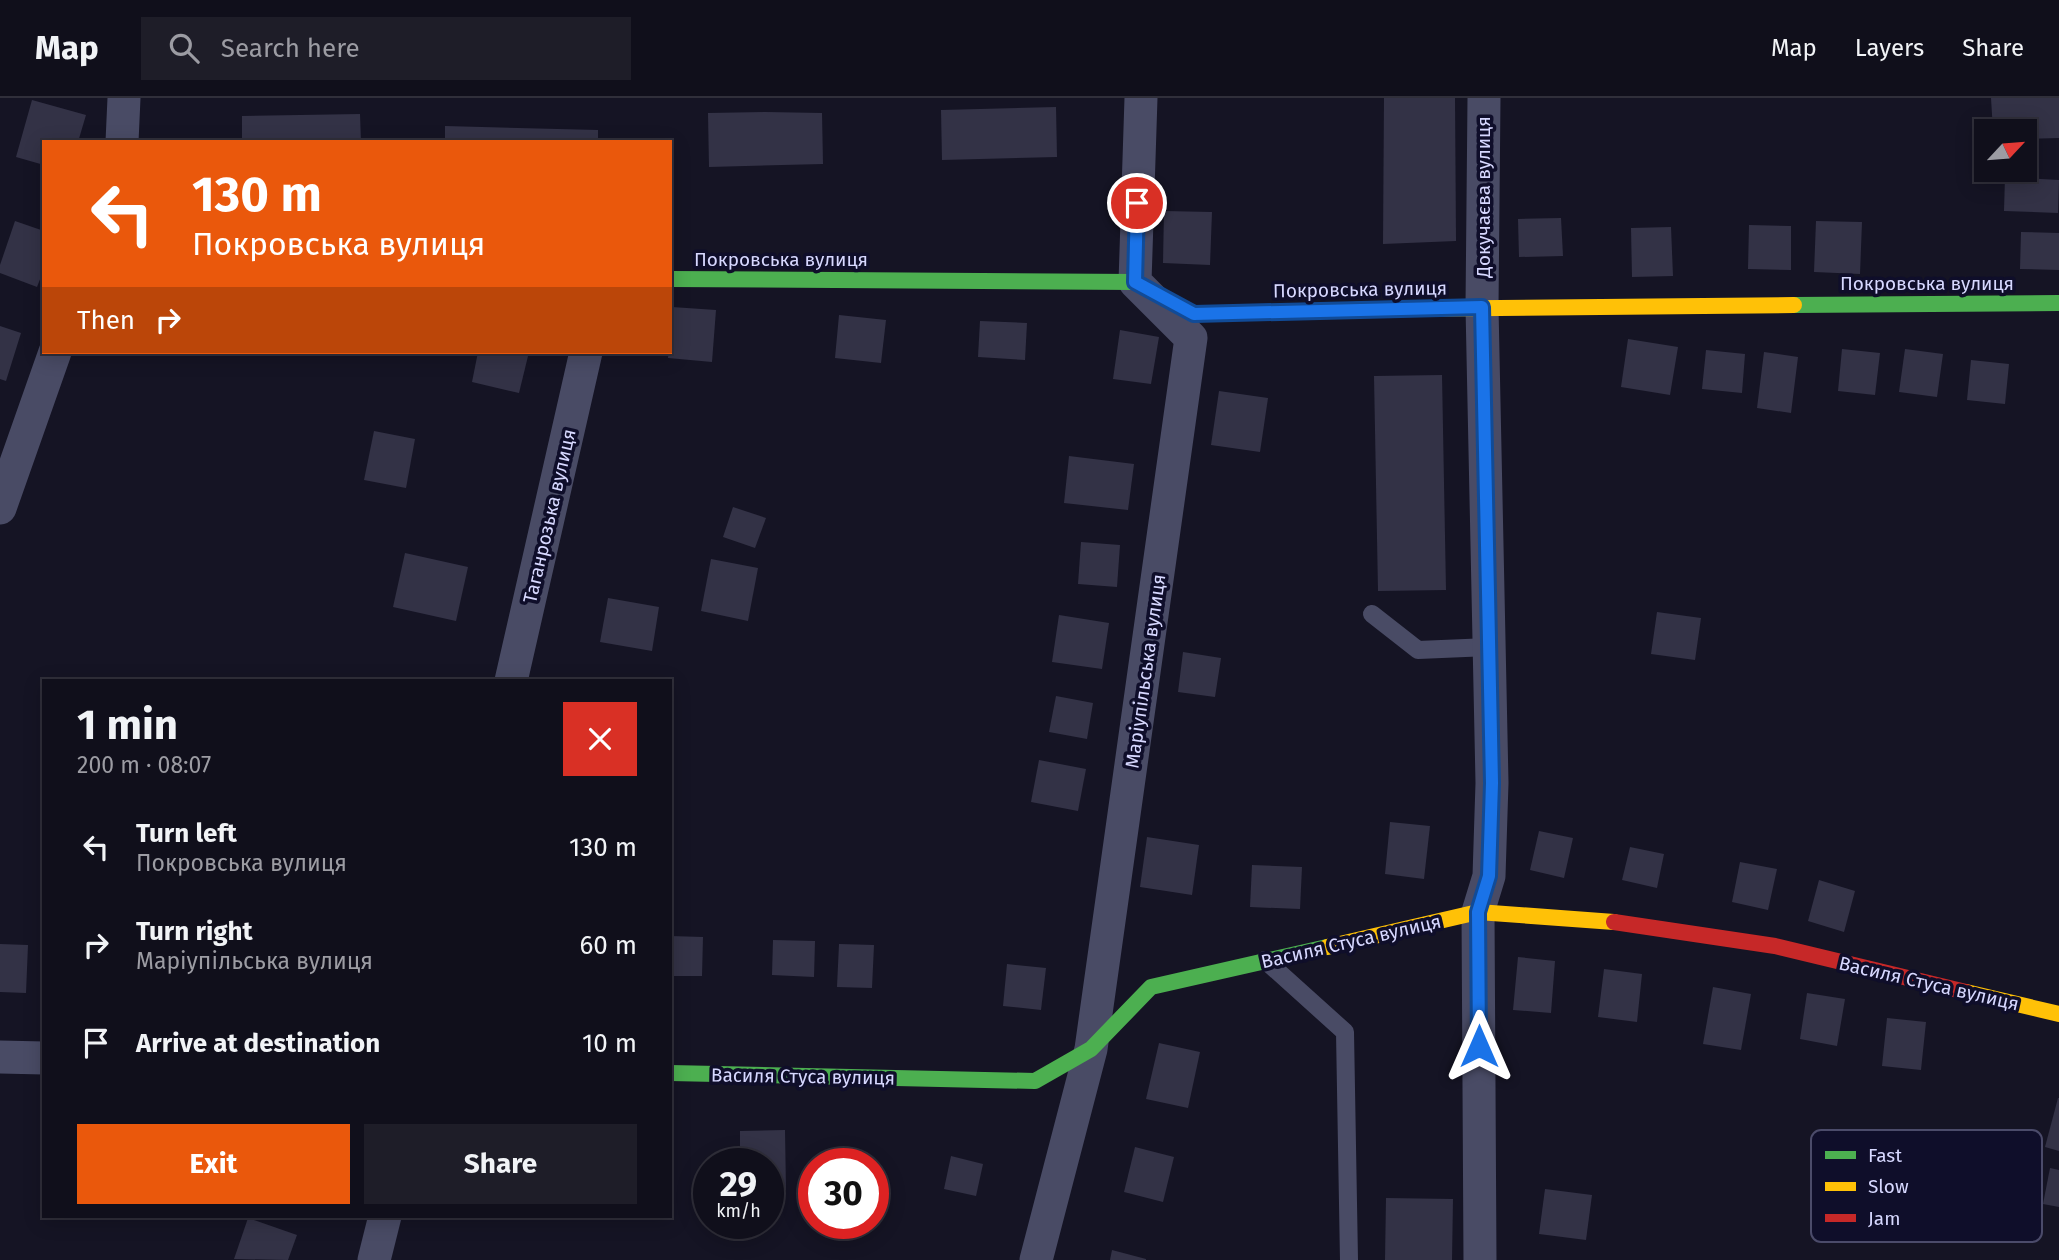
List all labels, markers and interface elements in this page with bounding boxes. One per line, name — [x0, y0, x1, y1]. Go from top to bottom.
search box — [141, 17, 631, 80]
text: Map — [35, 28, 99, 68]
icon: search — [165, 29, 203, 67]
text: Search here — [221, 33, 360, 64]
text: Map — [1771, 34, 1817, 62]
text: Layers — [1855, 34, 1924, 62]
text: Share — [1962, 34, 2024, 62]
street label: Докучаєва вулиця — [1472, 116, 1495, 279]
north arrow — [1974, 119, 2037, 182]
map controls — [1974, 119, 2037, 182]
text: 130 m — [192, 165, 322, 224]
icon: left — [77, 168, 168, 259]
pin — [1107, 173, 1167, 233]
icon: arrive — [1118, 184, 1156, 222]
text: Покровська вулиця — [192, 225, 485, 263]
street label: Покровська вулиця — [694, 248, 868, 271]
street label: Покровська вулиця — [1840, 272, 2014, 295]
street label: Покровська вулиця — [1273, 276, 1447, 303]
icon: right — [149, 301, 187, 339]
text: Then — [77, 305, 135, 336]
street label: Таганрозька вулиця — [518, 427, 581, 605]
street label: Маріупільська вулиця — [1120, 573, 1171, 770]
text: 1 min — [77, 700, 178, 750]
button: close — [563, 702, 637, 776]
text: 200 m · 08:07 — [77, 751, 211, 779]
text: Turn left — [136, 818, 237, 849]
icon: left — [77, 828, 115, 866]
text: 130 m — [569, 832, 637, 863]
text: Покровська вулиця — [136, 849, 347, 877]
street label: Василя Стуса вулиця — [1259, 910, 1443, 973]
text: Turn right — [136, 916, 253, 947]
icon: right — [77, 926, 115, 964]
text: 60 m — [579, 930, 637, 961]
text: Маріупільська вулиця — [136, 947, 373, 975]
street label: Василя Стуса вулиця — [1837, 952, 2021, 1015]
position arrow — [1442, 1009, 1516, 1083]
icon: arrive — [77, 1024, 115, 1062]
text: Arrive at destination — [136, 1028, 380, 1059]
text: 10 m — [582, 1028, 637, 1059]
street label: Василя Стуса вулиця — [711, 1063, 895, 1090]
button: Exit — [77, 1124, 350, 1204]
button: Share — [364, 1124, 637, 1204]
legend — [1811, 1130, 2042, 1242]
text: Fast — [1868, 1144, 1902, 1167]
speed limit sign: 30 — [798, 1148, 889, 1239]
text: 29 — [720, 1163, 757, 1205]
text: Slow — [1868, 1175, 1909, 1198]
text: km/h — [716, 1200, 761, 1222]
text: Jam — [1868, 1207, 1900, 1230]

